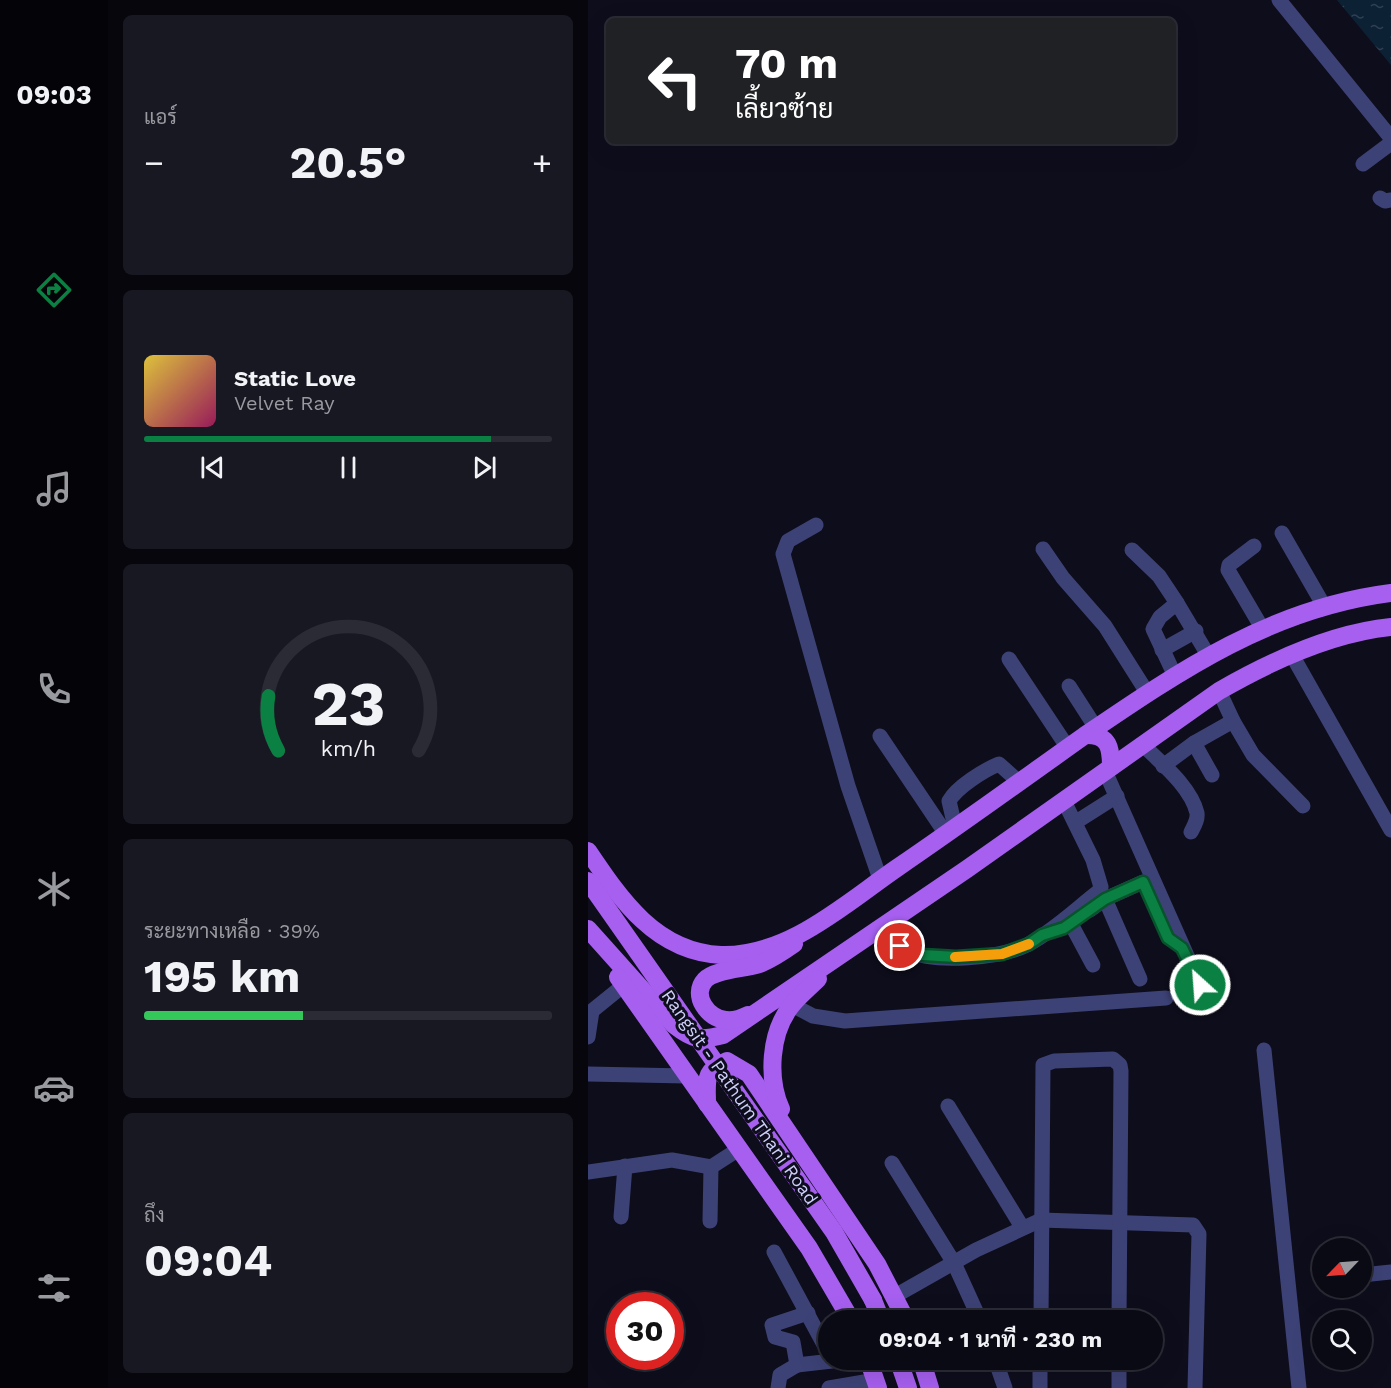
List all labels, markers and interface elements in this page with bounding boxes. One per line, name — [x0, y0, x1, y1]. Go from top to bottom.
text: 70 m — [735, 39, 838, 88]
icon: left — [636, 42, 714, 120]
text: 09:03 — [16, 79, 92, 111]
text: เลี้ยวซ้าย — [735, 93, 833, 125]
text: แอร์ — [144, 105, 177, 129]
text: 20.5° — [290, 136, 406, 189]
text: − — [144, 143, 164, 182]
text: + — [532, 143, 552, 182]
icon: directions — [33, 269, 75, 311]
text: Static Love — [234, 366, 356, 391]
text: Velvet Ray — [234, 391, 335, 415]
icon: previous — [196, 451, 229, 484]
icon: pause — [332, 451, 365, 484]
icon: next — [468, 451, 501, 484]
icon: music — [33, 468, 75, 510]
text: 23 — [311, 667, 385, 740]
icon: phone — [33, 668, 75, 710]
text: km/h — [320, 736, 376, 761]
icon: climate — [33, 868, 75, 910]
text: ระยะทางเหลือ · 39% — [144, 919, 320, 943]
pin — [874, 920, 925, 971]
icon: arrive — [883, 929, 916, 962]
text: 195 km — [144, 950, 300, 1003]
position arrow — [1168, 953, 1232, 1017]
street label: Rangsit - Pathum Thani Road — [658, 986, 822, 1208]
icon: car — [33, 1067, 75, 1109]
text: ถึง — [144, 1203, 165, 1227]
text: 09:04 — [144, 1234, 272, 1287]
north arrow — [1312, 1238, 1372, 1298]
map controls — [1312, 1238, 1372, 1370]
icon: filters — [33, 1267, 75, 1309]
speed limit sign: 30 — [606, 1292, 684, 1370]
button: search — [1312, 1310, 1372, 1370]
text: 09:04 · 1 นาที · 230 m — [879, 1327, 1102, 1352]

